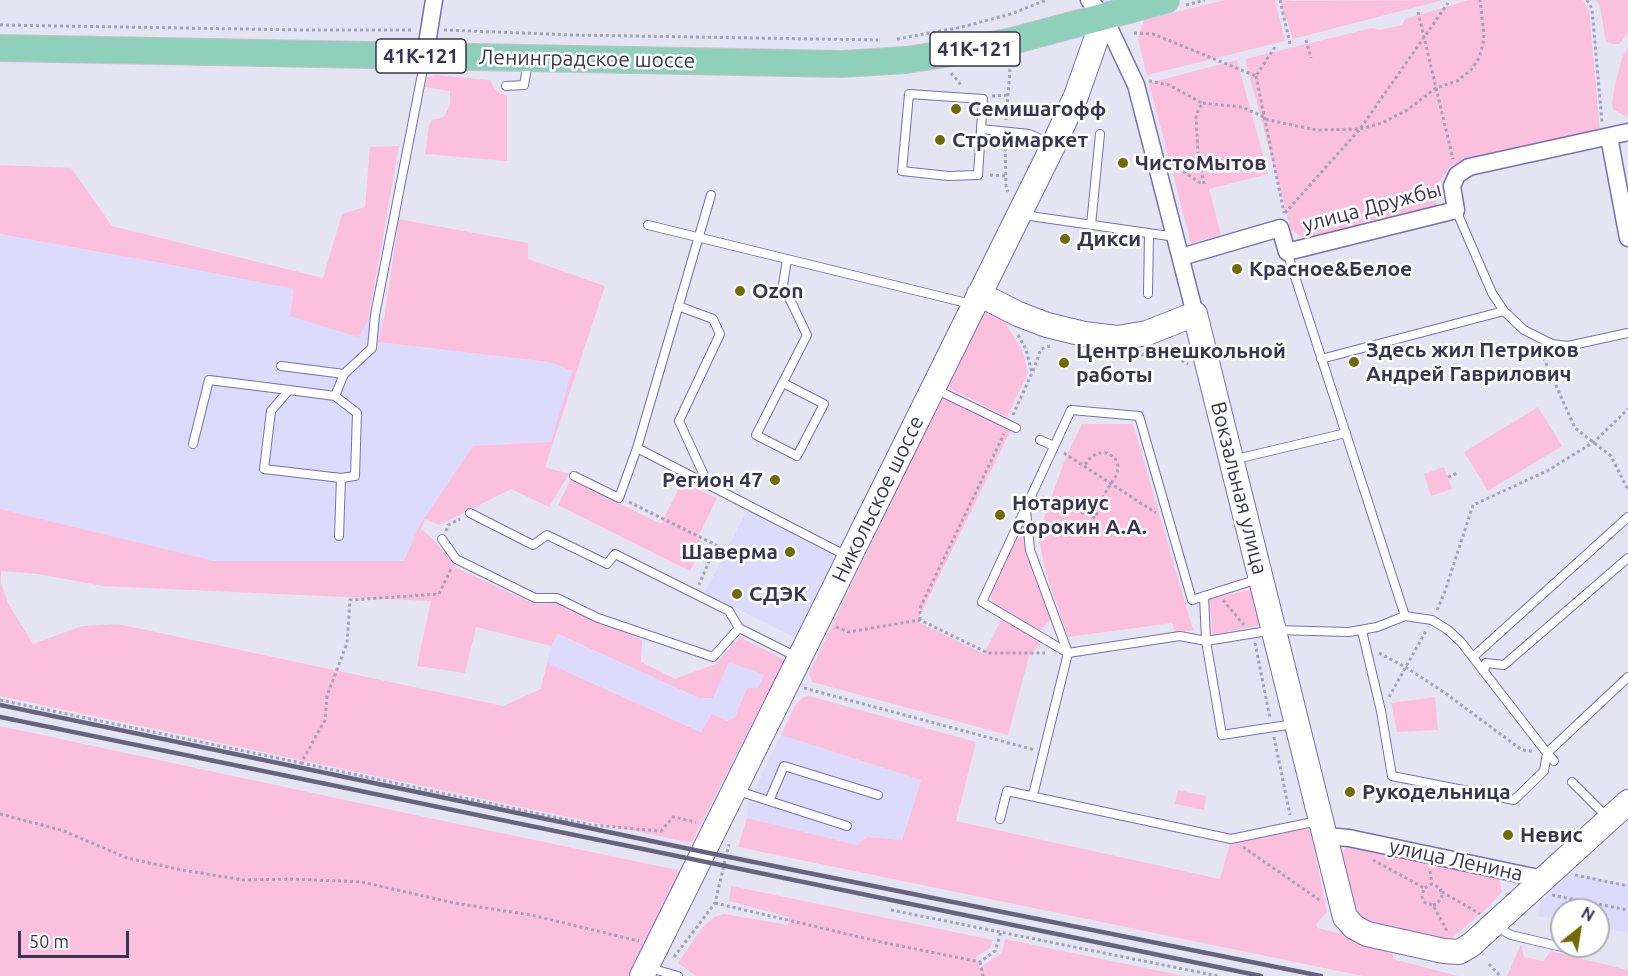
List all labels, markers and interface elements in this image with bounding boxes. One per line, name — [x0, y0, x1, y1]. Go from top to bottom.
road number: 41К-121 — [930, 32, 1020, 66]
road number: 41К-121 — [376, 39, 466, 73]
street label: Ленинградское шоссе — [479, 45, 695, 73]
place label: Семишагофф — [968, 96, 1106, 122]
marker: Семишагофф — [949, 102, 963, 116]
place label: Строймаркет — [952, 127, 1088, 153]
marker: Строймаркет — [933, 133, 947, 147]
place label: ЧистоМытов — [1135, 150, 1267, 176]
marker: ЧистоМытов — [1116, 156, 1130, 170]
street label: улица Дружбы — [1300, 176, 1444, 238]
place label: Дикси — [1077, 226, 1141, 252]
marker: Дикси — [1058, 232, 1072, 246]
place label: Красное&Белое — [1249, 256, 1412, 282]
marker: Красное&Белое — [1230, 262, 1244, 276]
place label: Ozon — [752, 278, 803, 304]
marker: Ozon — [733, 284, 747, 298]
place label: Здесь жил Петриков Андрей Гаврилович — [1366, 337, 1579, 387]
place label: Центр внешкольной работы — [1076, 338, 1286, 388]
marker: Здесь жил Петриков Андрей Гаврилович — [1347, 355, 1361, 369]
marker: Центр внешкольной работы — [1057, 356, 1071, 370]
street label: Вокзальная улица — [1205, 399, 1273, 577]
street label: Никольское шоссе — [827, 412, 929, 586]
place label: Регион 47 — [662, 467, 763, 493]
marker: Регион 47 — [768, 473, 782, 487]
place label: Нотариус Сорокин А.А. — [1012, 490, 1147, 540]
marker: Нотариус Сорокин А.А. — [993, 508, 1007, 522]
place label: Шаверма — [681, 539, 778, 565]
marker: Шаверма — [783, 545, 797, 559]
place label: СДЭК — [749, 581, 807, 607]
marker: СДЭК — [730, 587, 744, 601]
place label: Рукодельница — [1362, 779, 1511, 805]
marker: Рукодельница — [1343, 785, 1357, 799]
place label: Невис — [1520, 822, 1583, 848]
marker: Невис — [1501, 828, 1515, 842]
street label: улица Ленина — [1387, 834, 1525, 886]
north arrow — [1550, 898, 1610, 958]
text: N — [1578, 903, 1598, 925]
scale bar — [21, 919, 132, 957]
text: 50 m — [29, 931, 69, 951]

